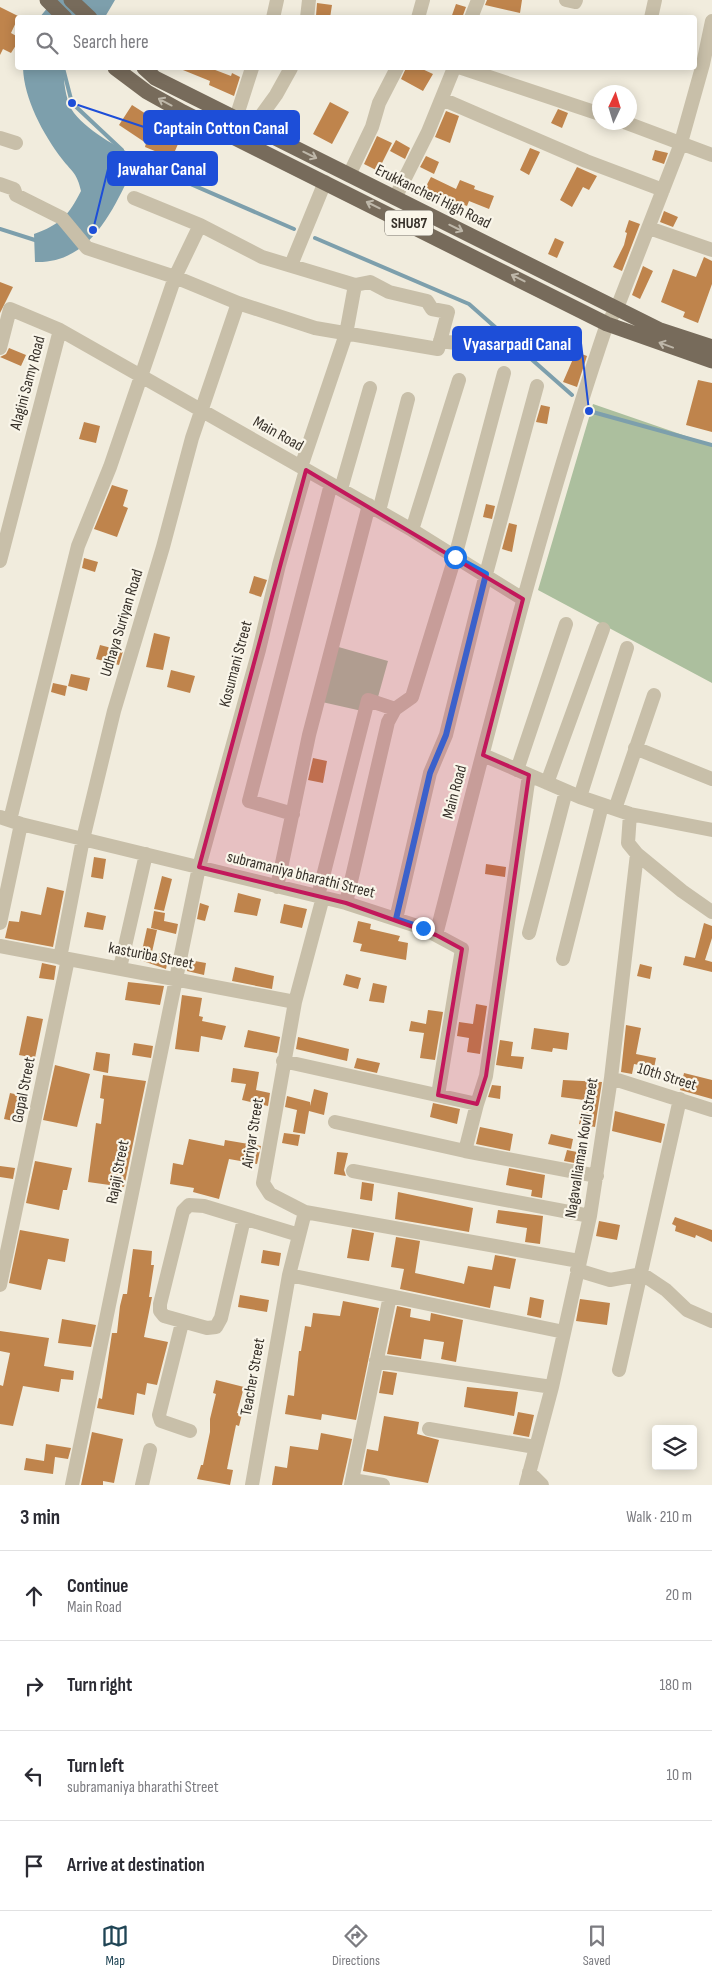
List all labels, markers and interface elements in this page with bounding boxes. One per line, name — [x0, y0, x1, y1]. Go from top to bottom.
search box — [15, 15, 697, 70]
icon: search — [33, 29, 61, 57]
text: Search here — [73, 31, 149, 54]
north arrow — [592, 85, 637, 130]
one-way arrow — [157, 97, 172, 107]
callout: Captain Cotton Canal — [144, 111, 299, 144]
text: Captain Cotton Canal — [154, 118, 288, 139]
one-way arrow — [302, 151, 317, 160]
callout: Jawahar Canal — [108, 152, 217, 185]
text: Jawahar Canal — [117, 159, 206, 180]
street label: Erukkancheri High Road — [372, 161, 494, 233]
one-way arrow — [366, 200, 381, 209]
road number: SHU87 — [385, 210, 433, 236]
one-way arrow — [448, 223, 463, 233]
one-way arrow — [511, 273, 526, 282]
callout: Vyasarpadi Canal — [453, 327, 581, 360]
street label: Alagini Samy Road — [6, 334, 50, 433]
text: Vyasarpadi Canal — [463, 334, 571, 355]
one-way arrow — [658, 339, 674, 349]
street label: Main Road — [249, 412, 307, 456]
route start — [444, 546, 467, 569]
street label: Udhaya Suriyan Road — [97, 567, 147, 679]
street label: Kosumani Street — [215, 619, 257, 709]
street label: Main Road — [439, 763, 471, 821]
street label: subramaniya bharathi Street — [225, 847, 377, 903]
route end — [412, 917, 435, 940]
street label: kasturiba Street — [107, 938, 195, 974]
street label: Gopal Street — [8, 1055, 40, 1125]
street label: 10th Street — [635, 1059, 699, 1095]
street label: Nagavalliaman Kovil Street — [562, 1076, 602, 1220]
street label: Airiyar Street — [238, 1097, 268, 1170]
street label: Rajaji Street — [103, 1138, 134, 1205]
street label: Teacher Street — [237, 1337, 269, 1417]
map controls — [652, 1425, 697, 1470]
button: layers — [652, 1425, 697, 1470]
text: 3 min — [20, 1505, 60, 1530]
text: Walk · 210 m — [626, 1508, 692, 1527]
text: Continue — [67, 1575, 128, 1598]
icon: ahead — [20, 1582, 48, 1610]
text: 20 m — [665, 1586, 692, 1605]
text: Main Road — [67, 1598, 122, 1617]
icon: right — [20, 1672, 48, 1700]
text: Turn right — [67, 1674, 132, 1697]
text: 180 m — [659, 1676, 692, 1695]
text: Turn left — [67, 1755, 124, 1778]
icon: left — [20, 1762, 48, 1790]
text: 10 m — [666, 1766, 692, 1785]
text: subramaniya bharathi Street — [67, 1778, 219, 1797]
icon: arrive — [20, 1852, 48, 1880]
text: Arrive at destination — [67, 1854, 205, 1877]
tab: Map — [101, 1922, 129, 1969]
tab: Directions — [332, 1922, 380, 1969]
tab: Saved — [583, 1922, 611, 1969]

